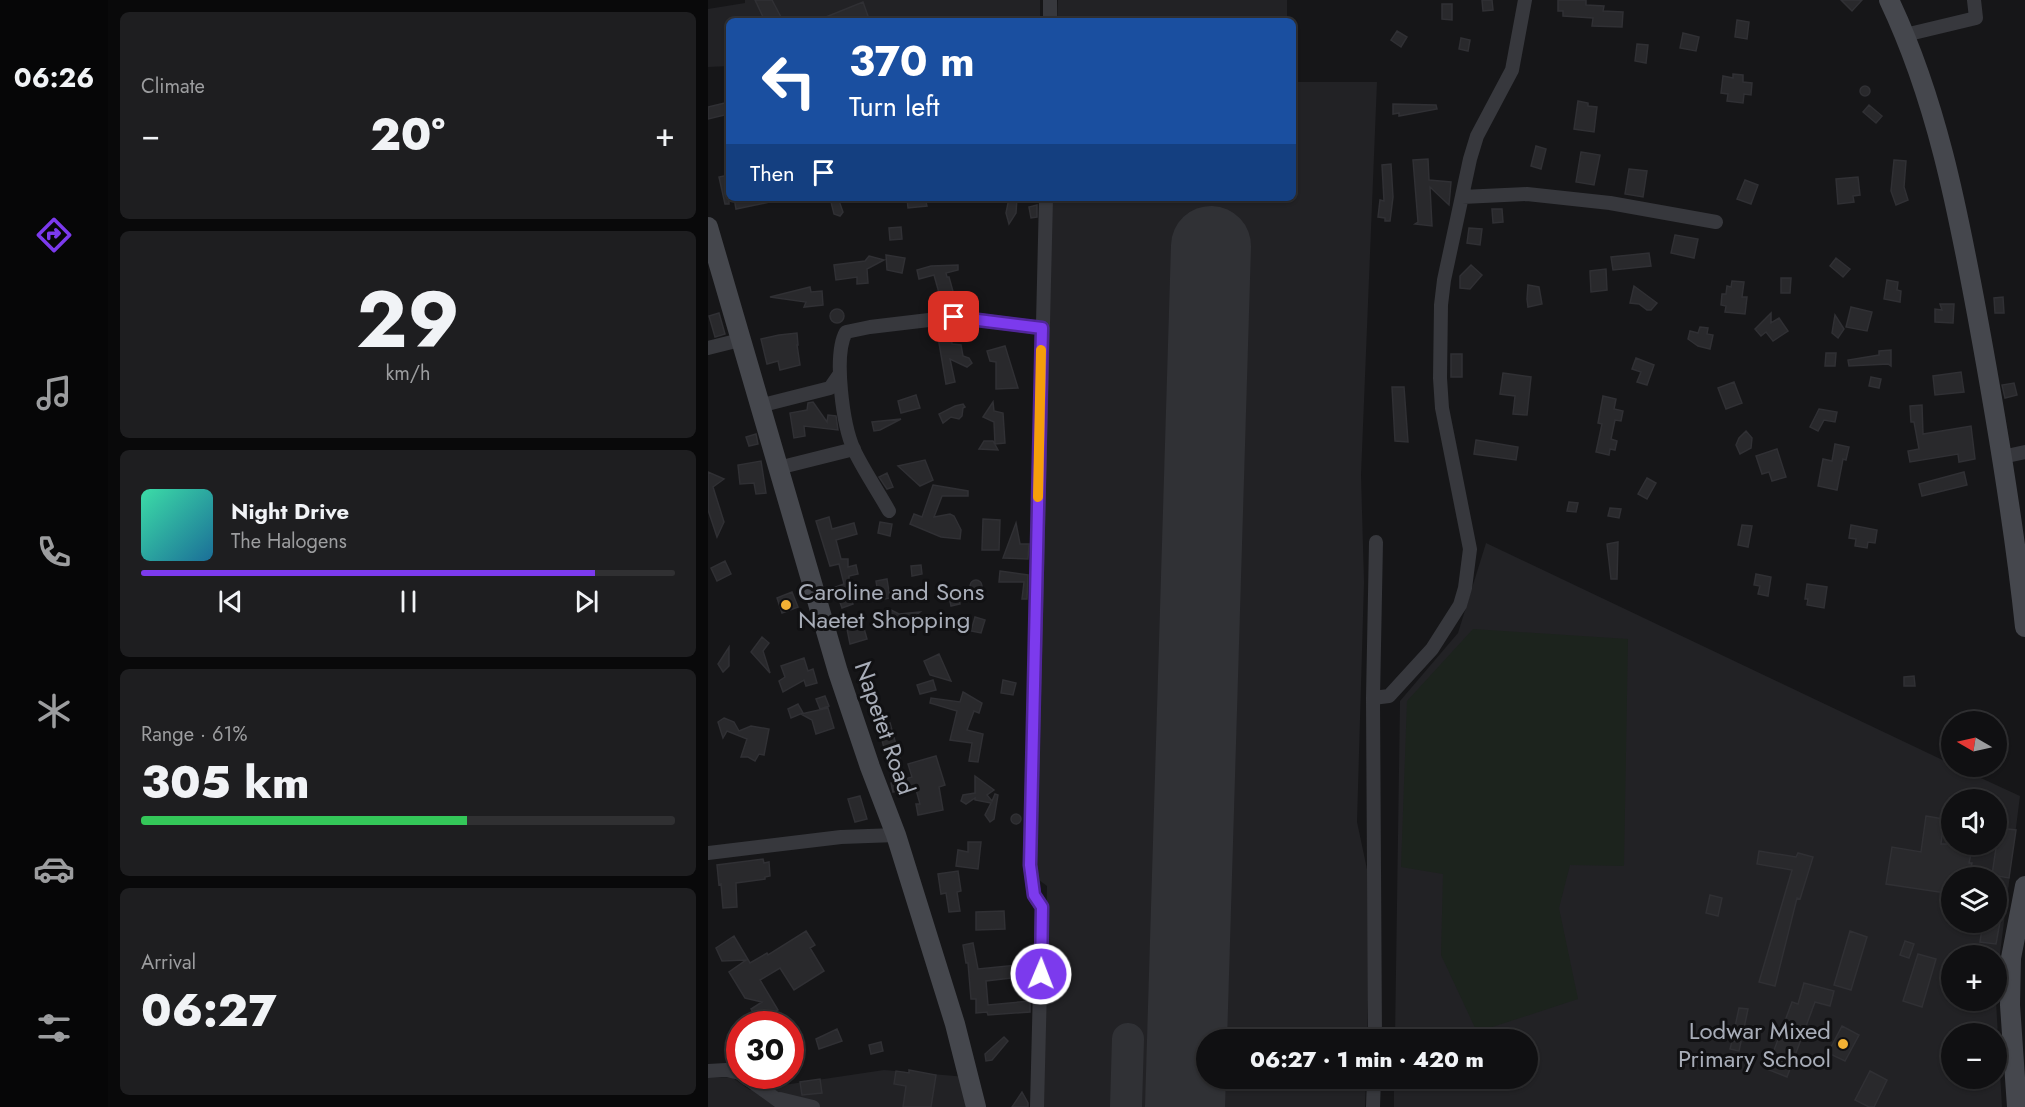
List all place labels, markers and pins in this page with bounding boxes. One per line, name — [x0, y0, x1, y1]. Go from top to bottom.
pin — [928, 291, 979, 342]
place label: Caroline and Sons Naetet Shopping — [798, 574, 984, 637]
marker: Caroline and Sons Naetet Shopping — [779, 598, 793, 612]
place label: Lodwar Mixed Primary School — [1678, 1013, 1831, 1076]
marker: Lodwar Mixed Primary School — [1836, 1037, 1850, 1051]

